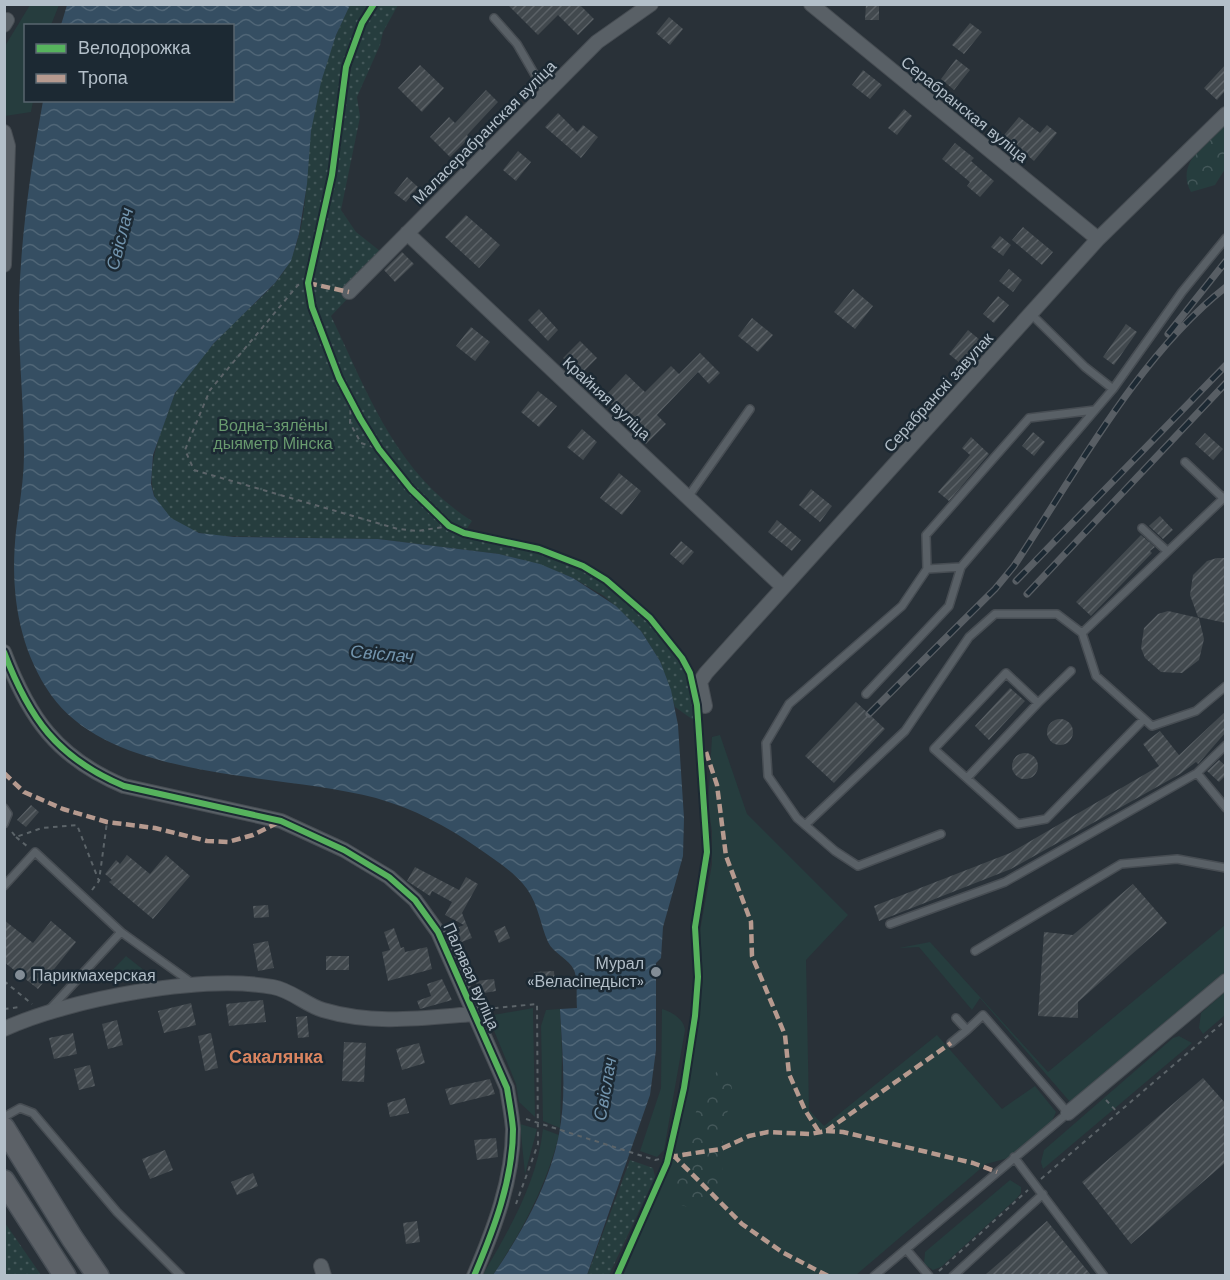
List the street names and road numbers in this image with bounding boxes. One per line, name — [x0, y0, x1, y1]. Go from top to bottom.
street label: Серабранская вуліца — [897, 52, 1033, 167]
street label: Маласерабранская вуліца — [408, 56, 561, 209]
street label: Серабранскі завулак — [879, 327, 998, 457]
street label: Крайняя вуліца — [558, 352, 655, 445]
street label: Палявая вуліца — [439, 919, 505, 1033]

